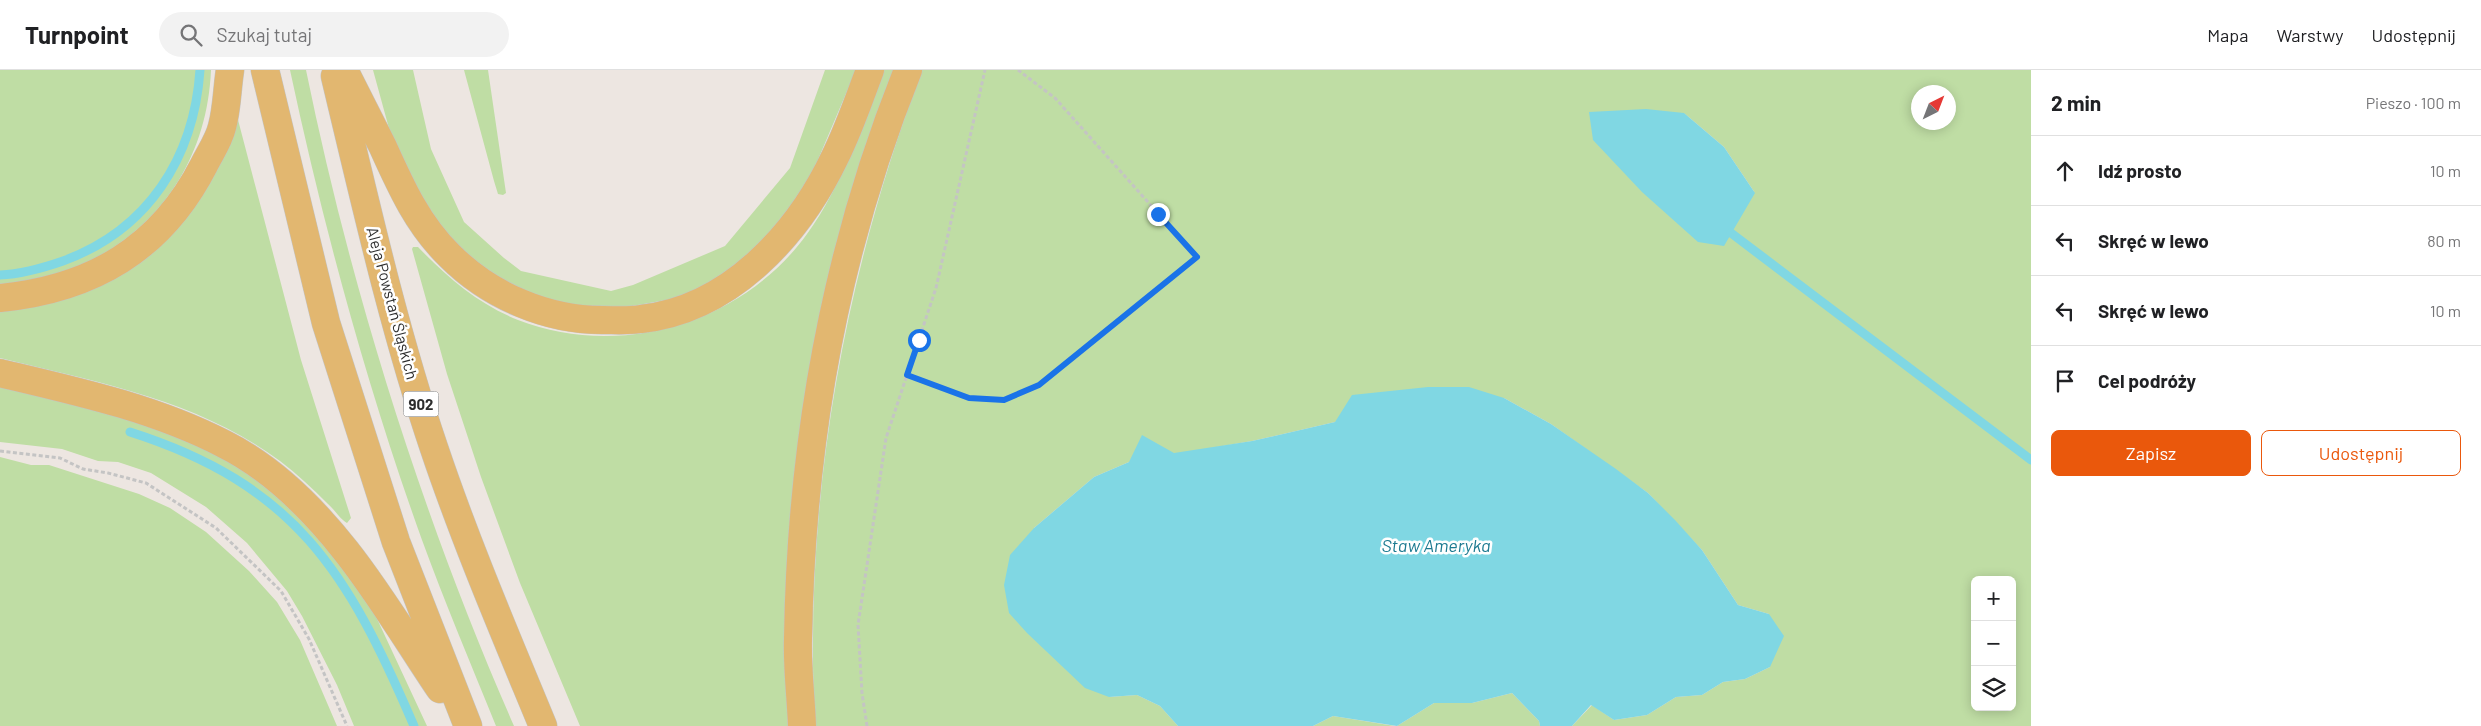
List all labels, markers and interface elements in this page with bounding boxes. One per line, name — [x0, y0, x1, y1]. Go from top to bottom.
search box — [159, 12, 509, 57]
text: Turnpoint — [25, 20, 129, 49]
icon: search — [177, 21, 205, 49]
text: Szukaj tutaj — [217, 23, 312, 46]
text: Mapa — [2207, 24, 2248, 46]
text: Warstwy — [2276, 24, 2344, 46]
text: Udostępnij — [2372, 24, 2456, 46]
north arrow — [1911, 85, 1956, 130]
text: 2 min — [2051, 90, 2101, 115]
text: Pieszo · 100 m — [2366, 93, 2461, 112]
icon: ahead — [2051, 157, 2079, 185]
text: Idź prosto — [2098, 159, 2182, 182]
text: 10 m — [2430, 161, 2461, 180]
route end — [1147, 203, 1170, 226]
street label: Aleja Powstań Śląskich — [363, 225, 423, 381]
icon: left — [2051, 227, 2079, 255]
text: Skręć w lewo — [2098, 229, 2209, 252]
text: 80 m — [2427, 231, 2461, 250]
icon: left — [2051, 297, 2079, 325]
text: Skręć w lewo — [2098, 299, 2209, 322]
text: 10 m — [2430, 301, 2461, 320]
route start — [908, 329, 931, 352]
icon: arrive — [2051, 367, 2079, 395]
text: Cel podróży — [2098, 369, 2196, 392]
road number: 902 — [404, 392, 438, 416]
button: Zapisz — [2051, 430, 2251, 476]
button: Udostępnij — [2261, 430, 2461, 476]
water label: Staw Ameryka — [1381, 534, 1491, 556]
map controls — [1971, 576, 2016, 711]
button: + — [1971, 576, 2016, 621]
button: − — [1971, 621, 2016, 666]
button: layers — [1971, 666, 2016, 711]

